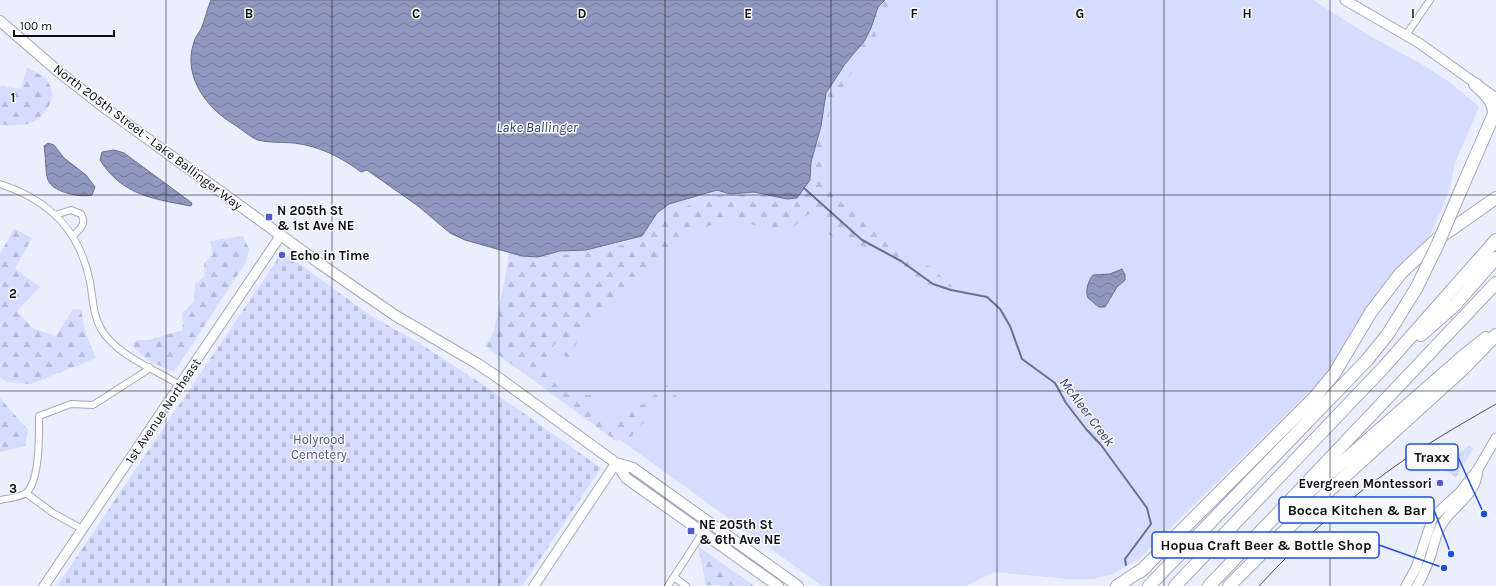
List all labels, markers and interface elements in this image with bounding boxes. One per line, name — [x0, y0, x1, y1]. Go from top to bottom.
text: B — [245, 6, 253, 21]
text: C — [412, 6, 420, 21]
text: D — [578, 6, 587, 21]
text: E — [744, 6, 752, 21]
text: F — [910, 6, 918, 21]
text: G — [1076, 6, 1084, 21]
text: H — [1242, 6, 1252, 21]
text: I — [1411, 6, 1415, 21]
scale bar — [14, 12, 114, 38]
text: 100 m — [20, 19, 52, 33]
street label: North 205th Street - Lake Ballinger Way — [51, 61, 245, 213]
text: 1 — [11, 90, 15, 105]
water label: Lake Ballinger — [496, 119, 579, 136]
place label: N 205th St & 1st Ave NE — [277, 203, 355, 233]
marker: N 205th St & 1st Ave NE — [264, 212, 274, 222]
place label: Echo in Time — [290, 248, 369, 263]
marker: Echo in Time — [277, 250, 287, 260]
text: 2 — [9, 286, 17, 301]
street label: 1st Avenue Northeast — [122, 355, 204, 467]
water label: McAleer Creek — [1056, 374, 1119, 450]
park label: Holyrood Cemetery — [291, 432, 347, 462]
callout: Traxx — [1406, 444, 1458, 470]
text: Traxx — [1414, 449, 1450, 466]
place label: Evergreen Montessori — [1299, 476, 1432, 491]
marker: Evergreen Montessori — [1435, 478, 1445, 488]
text: 3 — [9, 481, 17, 496]
callout: Bocca Kitchen & Bar — [1279, 497, 1434, 523]
text: Bocca Kitchen & Bar — [1288, 502, 1427, 519]
place label: NE 205th St & 6th Ave NE — [699, 517, 781, 547]
marker: NE 205th St & 6th Ave NE — [686, 526, 696, 536]
callout: Hopua Craft Beer & Bottle Shop — [1152, 532, 1379, 558]
text: Hopua Craft Beer & Bottle Shop — [1161, 537, 1372, 554]

